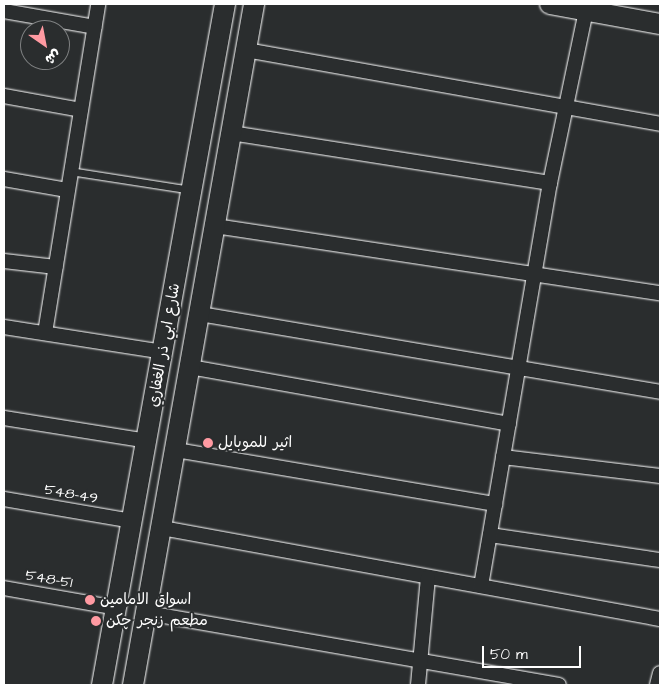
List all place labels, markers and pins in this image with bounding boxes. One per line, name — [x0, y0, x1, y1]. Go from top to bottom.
place label: اثير للموبايل — [218, 434, 292, 452]
marker: اثير للموبايل — [202, 437, 214, 449]
place label: اسواق الامامين — [100, 591, 191, 609]
marker: اسواق الامامين — [84, 594, 96, 606]
place label: مطعم زنجر چكن — [106, 612, 208, 630]
marker: مطعم زنجر چكن — [90, 615, 102, 627]

